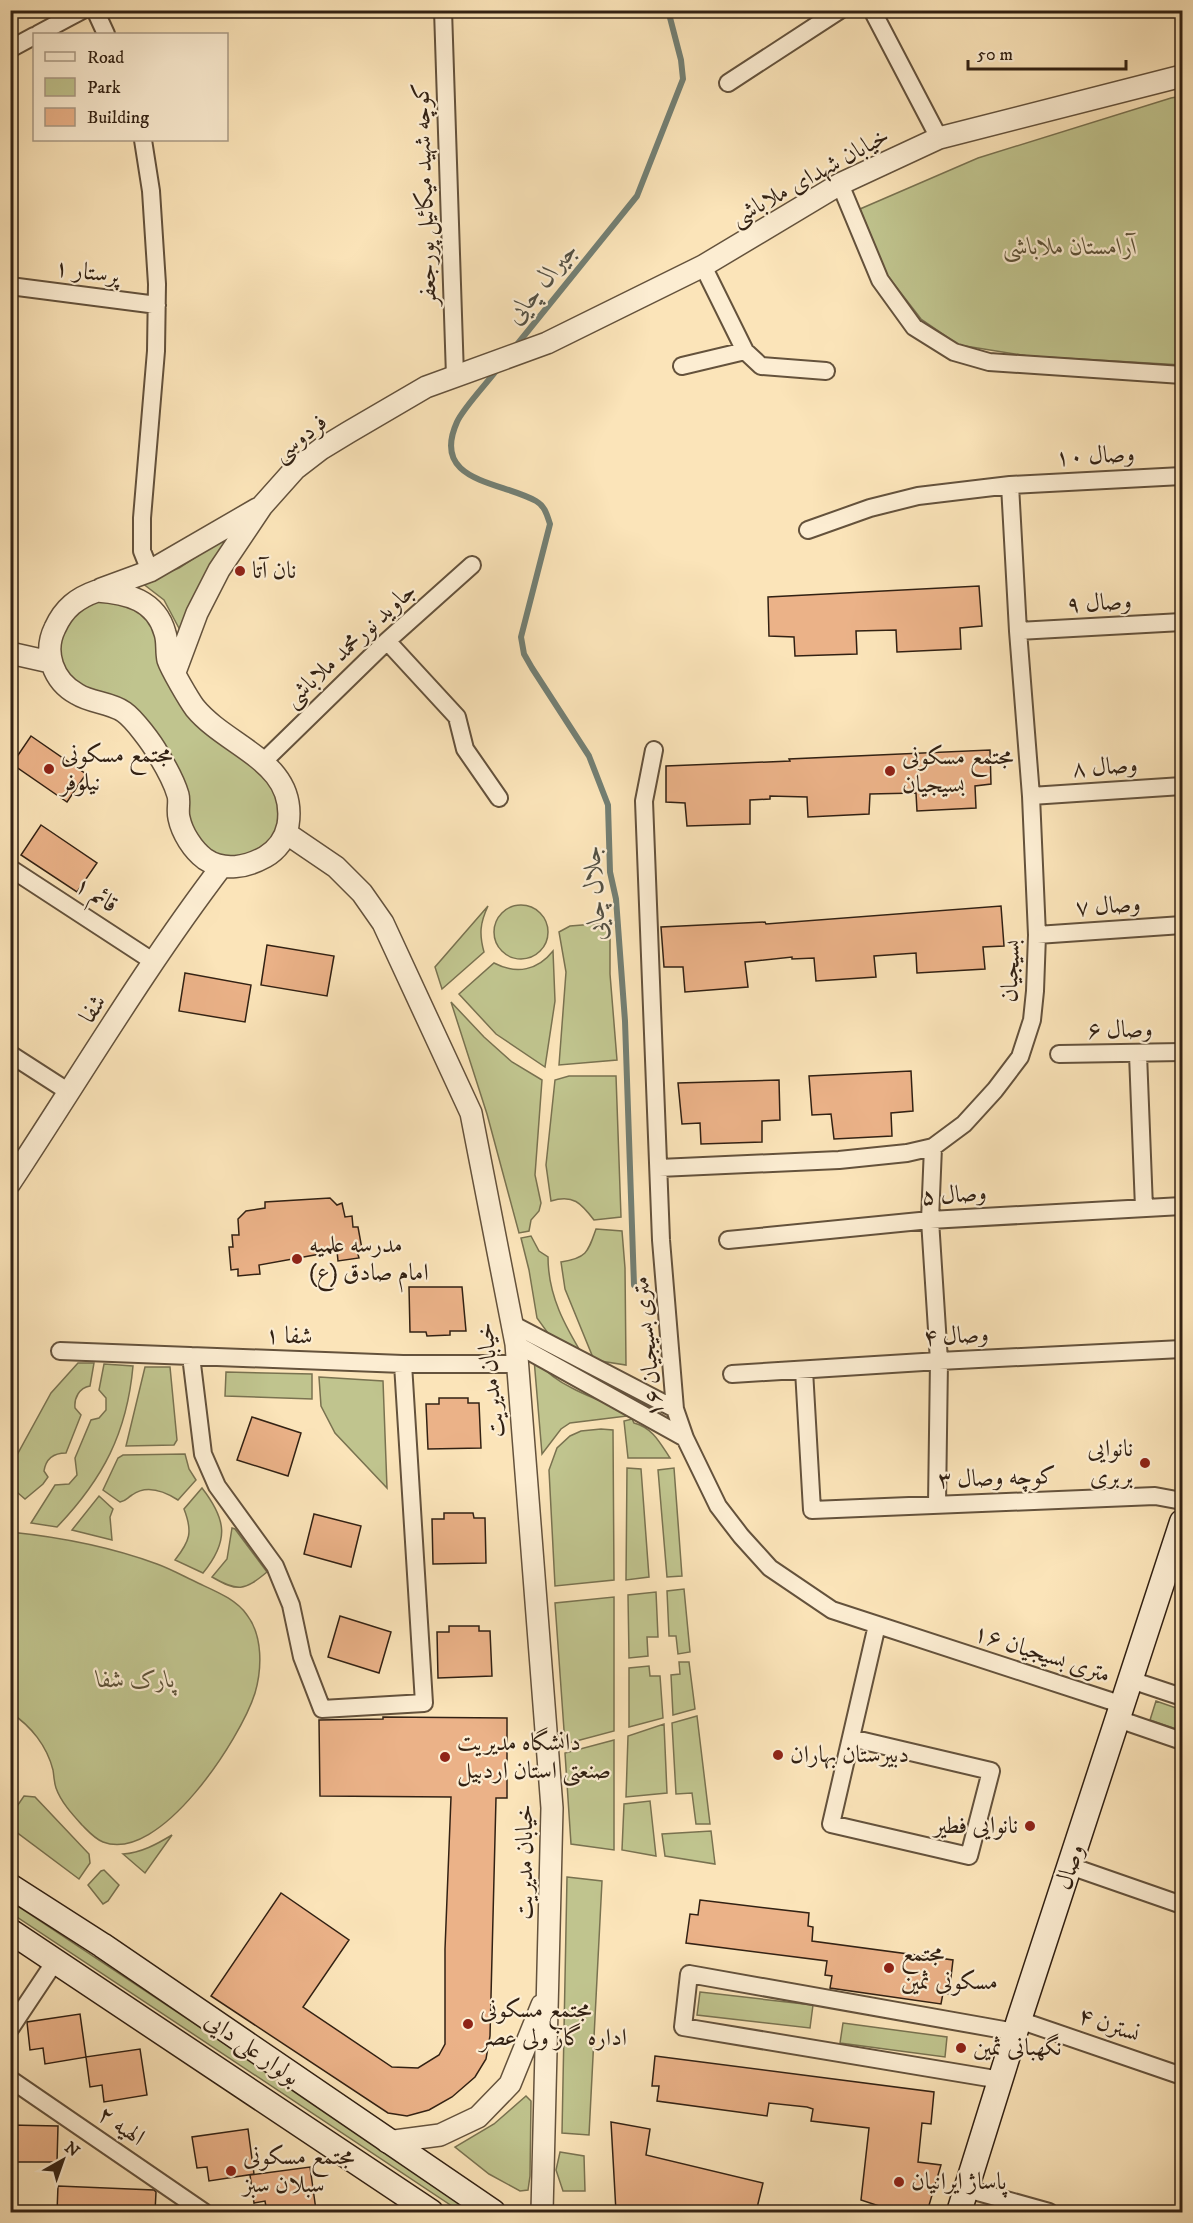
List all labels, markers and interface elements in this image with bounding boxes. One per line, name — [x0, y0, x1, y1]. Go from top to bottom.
legend — [33, 33, 228, 141]
scale bar — [968, 33, 1126, 71]
text: 50 m — [977, 44, 1013, 66]
text: Road — [87, 47, 124, 69]
text: Park — [87, 77, 121, 99]
street label: کوچه شهید میکائیل پورجعفر — [406, 82, 445, 309]
text: Building — [87, 107, 149, 129]
street label: خیابان شهدای ملاباشی — [725, 121, 895, 234]
park label: آرامستان ملاباشی — [1002, 232, 1138, 263]
water label: جیرال چایی — [498, 235, 586, 331]
street label: پرستار ۱ — [53, 253, 124, 292]
street label: فردوسی — [267, 407, 334, 470]
street label: وصال ۱۰ — [1054, 439, 1136, 473]
place label: نان آتا — [252, 556, 296, 586]
marker: نان آتا — [233, 564, 247, 578]
street label: جاوید نورمحمد ملاباشی — [277, 576, 423, 715]
street label: وصال ۹ — [1066, 586, 1132, 620]
place label: مجتمع مسکونی نیلوفر — [58, 740, 173, 798]
place label: مجتمع مسکونی بسیجیان — [902, 742, 1014, 800]
street label: وصال ۸ — [1071, 750, 1139, 784]
marker: مجتمع مسکونی نیلوفر — [42, 762, 56, 776]
marker: مجتمع مسکونی بسیجیان — [883, 764, 897, 778]
water label: جلال چایی — [575, 844, 615, 942]
street label: قائم ۱ — [66, 870, 123, 924]
street label: وصال ۷ — [1074, 889, 1142, 923]
street label: بسیجیان — [994, 938, 1028, 1003]
street label: شفا — [73, 989, 113, 1029]
street label: وصال ۶ — [1087, 1014, 1153, 1046]
street label: وصال ۵ — [920, 1178, 988, 1212]
place label: مدرسه علمیه امام صادق (ع) — [309, 1230, 429, 1293]
marker: مدرسه علمیه امام صادق (ع) — [290, 1252, 304, 1266]
street label: ۱۶ متری بسیجیان — [626, 1275, 670, 1419]
street label: وصال ۴ — [923, 1319, 989, 1353]
street label: شفا ۱ — [265, 1320, 313, 1352]
street label: خیابان مدیریت — [470, 1321, 512, 1439]
place label: نانوایی بربری — [1087, 1434, 1133, 1492]
marker: نانوایی بربری — [1138, 1456, 1152, 1470]
street label: کوچه وصال ۳ — [937, 1461, 1057, 1496]
street label: ۱۶ متری بسیجیان — [970, 1618, 1114, 1690]
park label: پارک شفا — [95, 1665, 178, 1696]
place label: دانشگاه مدیریت صنعتی استان اردبیل — [457, 1727, 611, 1787]
place label: دبیرستان بهاران — [790, 1740, 909, 1770]
marker: دبیرستان بهاران — [771, 1748, 785, 1762]
marker: دانشگاه مدیریت صنعتی استان اردبیل — [438, 1750, 452, 1764]
street label: خیابان مدیریت — [510, 1804, 540, 1920]
place label: نانوایی فطیر — [931, 1811, 1018, 1841]
marker: نانوایی فطیر — [1023, 1819, 1037, 1833]
street label: وصال — [1049, 1840, 1091, 1894]
place label: مجتمع مسکونی ثمین — [901, 1939, 998, 1997]
marker: مجتمع مسکونی ثمین — [882, 1961, 896, 1975]
place label: مجتمع مسکونی اداره گاز ولی عصر — [477, 1995, 627, 2053]
street label: نسترن ۴ — [1074, 2001, 1144, 2049]
street label: بولوار علی دایی — [198, 2005, 305, 2093]
marker: مجتمع مسکونی اداره گاز ولی عصر — [461, 2017, 475, 2031]
place label: نگهبانی ثمین — [973, 2033, 1062, 2063]
marker: نگهبانی ثمین — [954, 2041, 968, 2055]
street label: الهیه ۲ — [92, 2099, 150, 2153]
north arrow — [33, 2130, 93, 2190]
text: N — [61, 2137, 83, 2161]
place label: مجتمع مسکونی سبلان سبز — [240, 2142, 355, 2200]
marker: مجتمع مسکونی سبلان سبز — [224, 2164, 238, 2178]
place label: پاساژ ایرانیان — [911, 2167, 1008, 2198]
marker: پاساژ ایرانیان — [892, 2175, 906, 2189]

